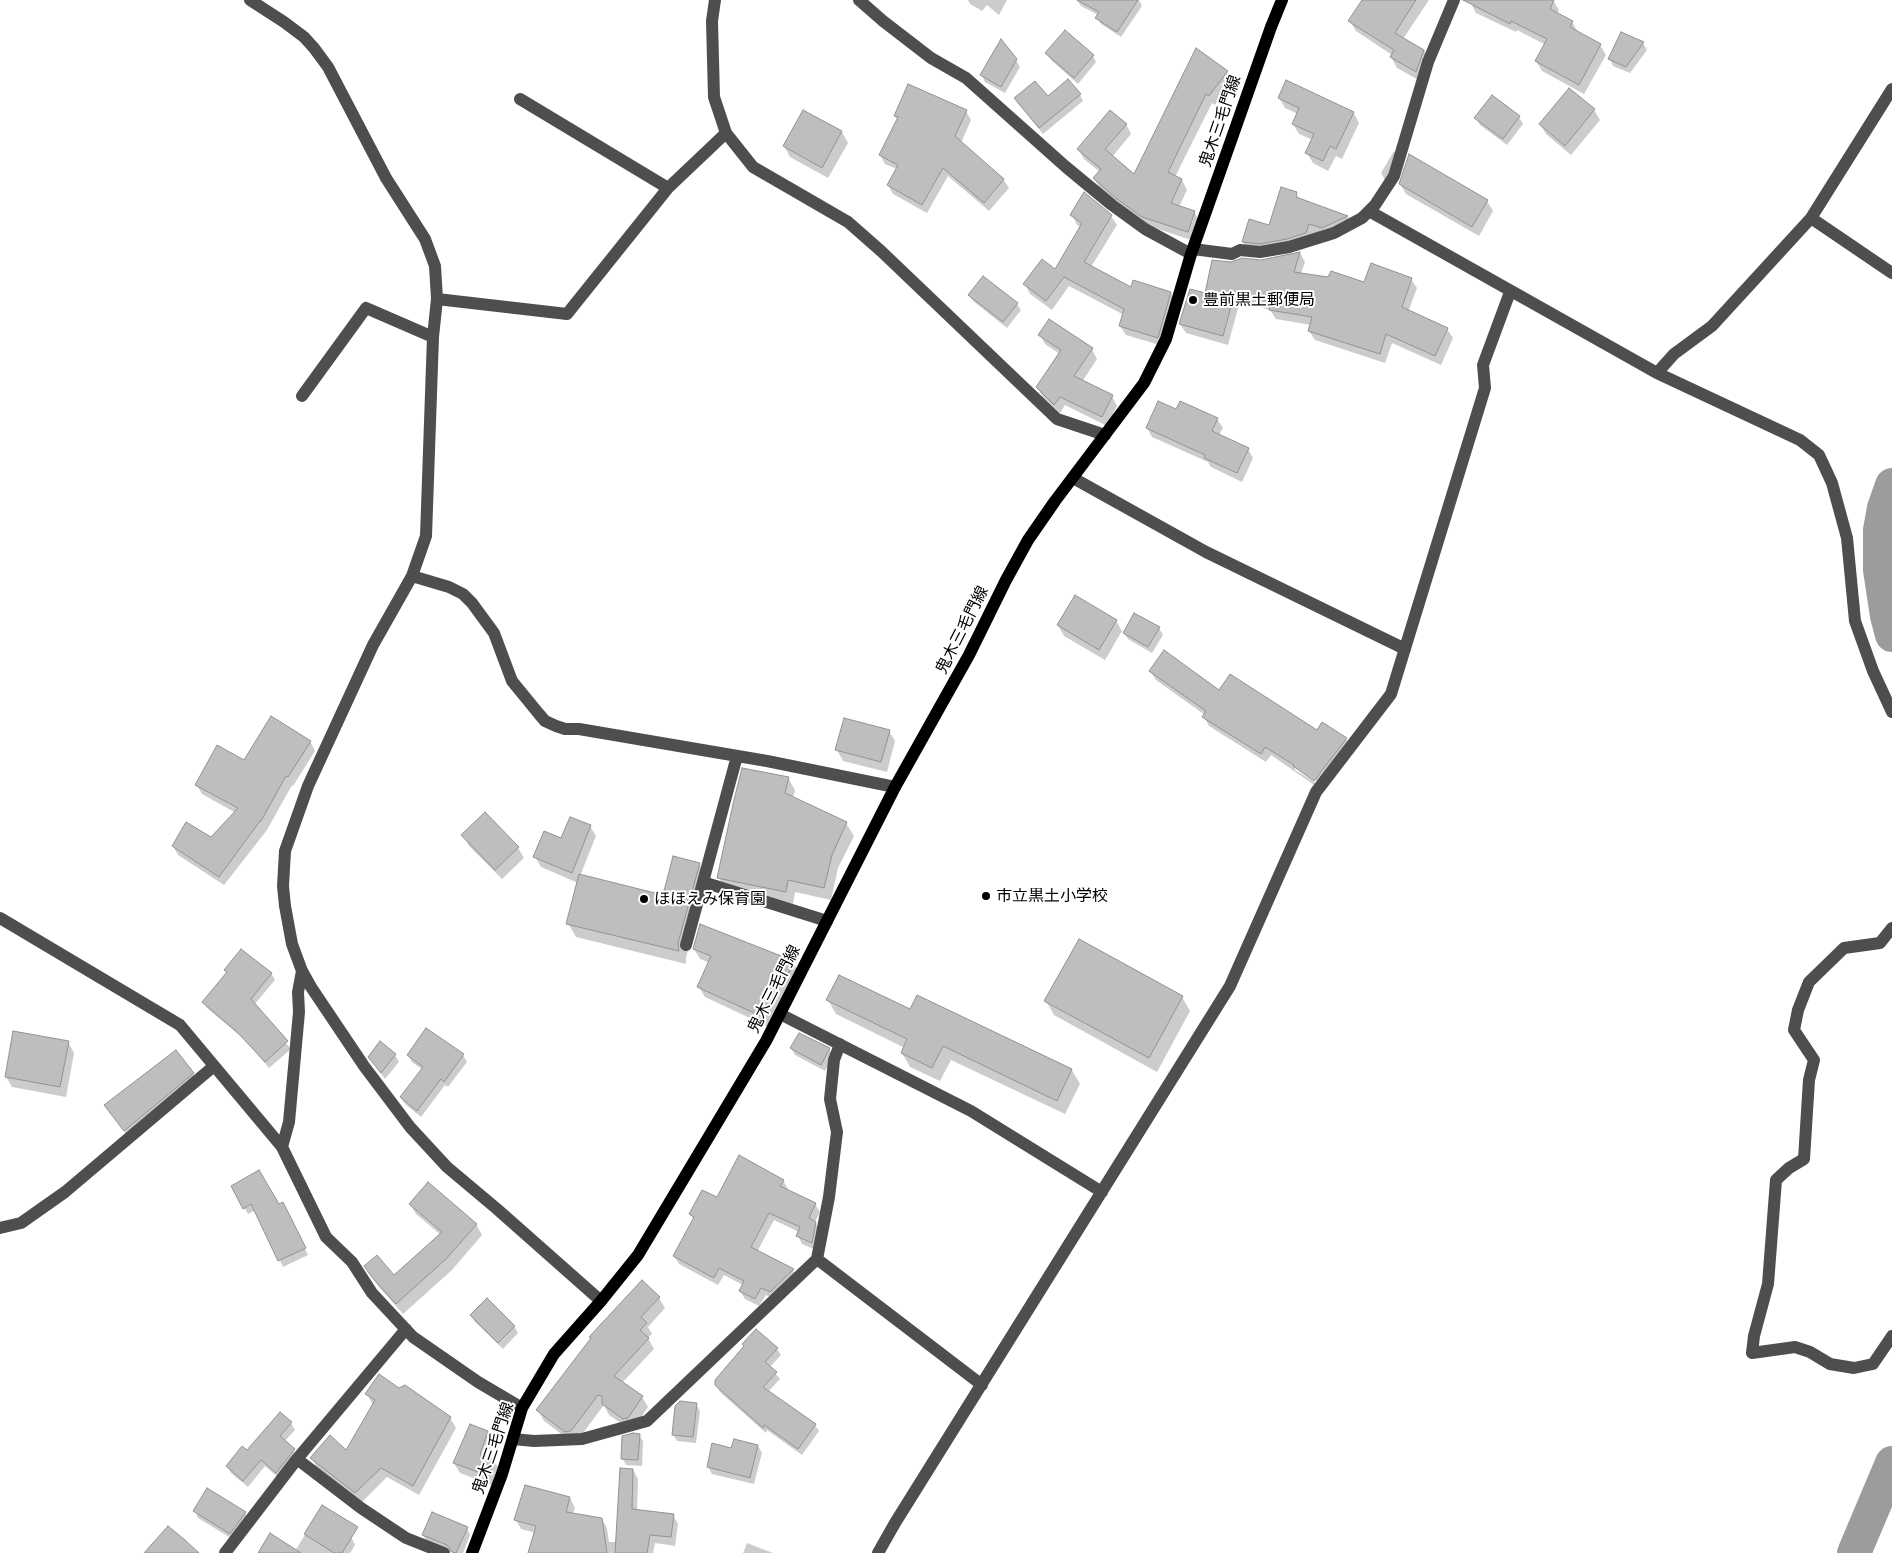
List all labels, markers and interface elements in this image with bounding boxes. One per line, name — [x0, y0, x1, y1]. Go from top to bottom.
street label: 鬼木三毛門線 — [1195, 72, 1245, 170]
place label: 豊前黒土郵便局 — [1203, 290, 1315, 310]
marker: 豊前黒土郵便局 — [1187, 294, 1199, 306]
street label: 鬼木三毛門線 — [932, 583, 992, 677]
place label: 市立黒土小学校 — [996, 886, 1108, 906]
place label: ほほえみ保育園 — [654, 889, 766, 909]
marker: 市立黒土小学校 — [980, 890, 992, 902]
marker: ほほえみ保育園 — [638, 893, 650, 905]
street label: 鬼木三毛門線 — [744, 942, 804, 1036]
street label: 鬼木三毛門線 — [468, 1399, 518, 1497]

